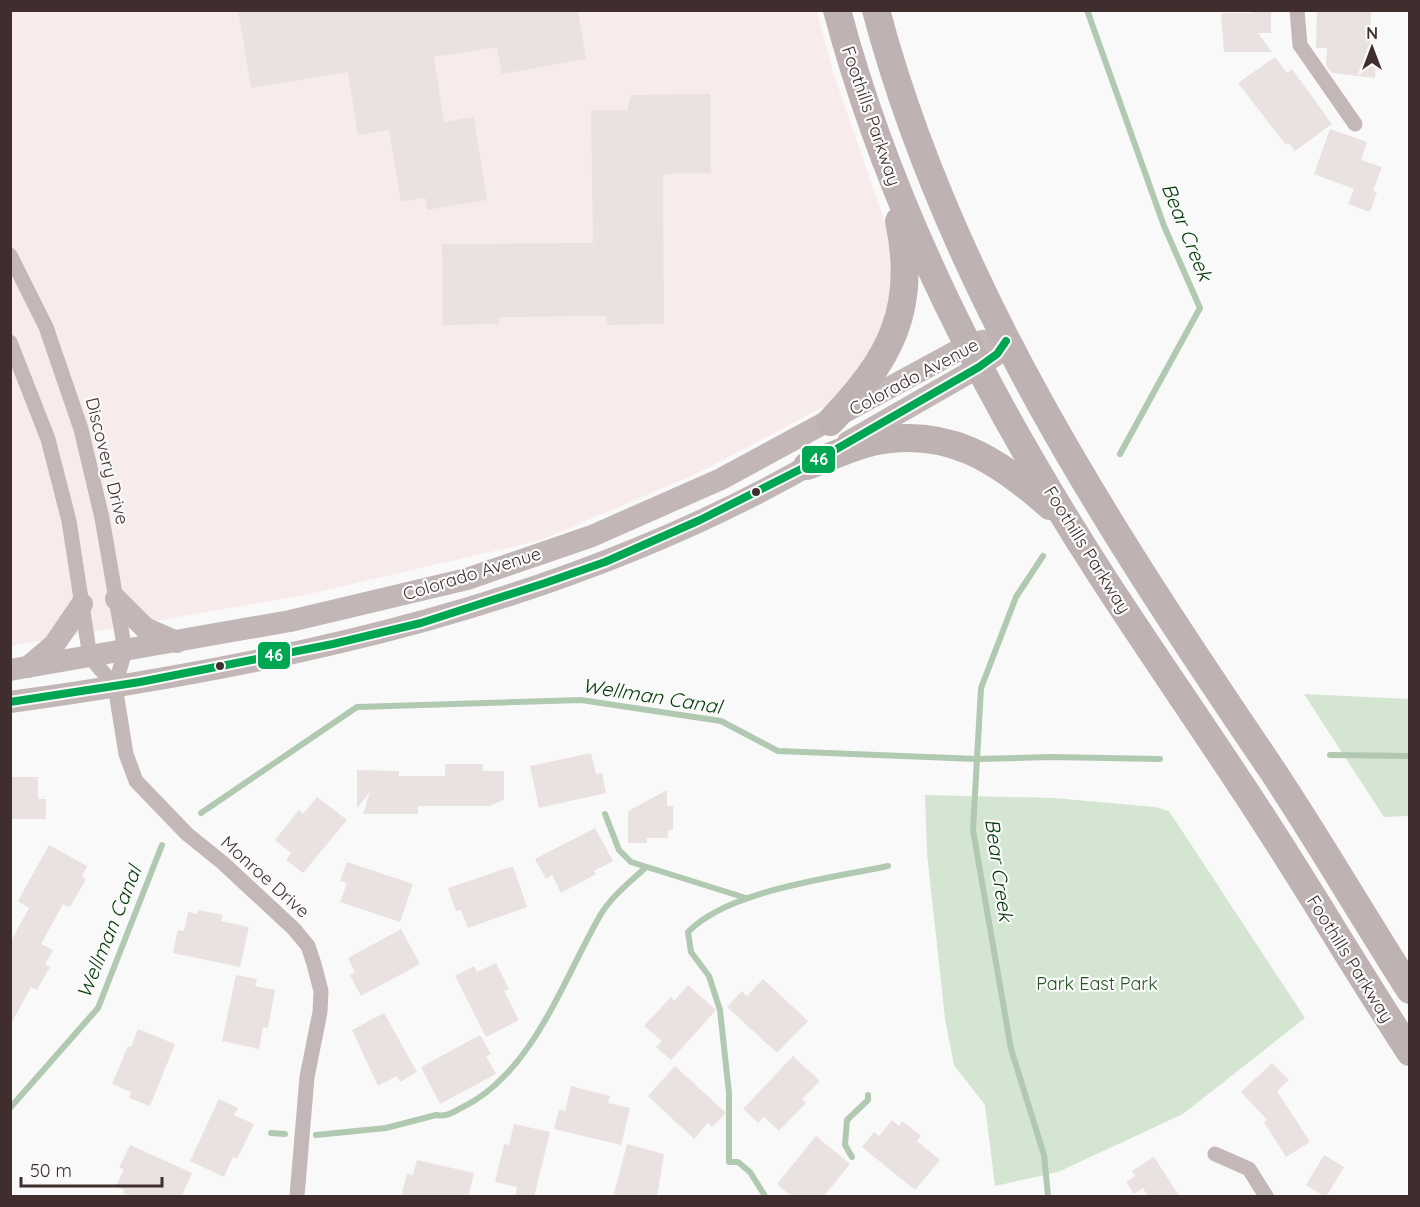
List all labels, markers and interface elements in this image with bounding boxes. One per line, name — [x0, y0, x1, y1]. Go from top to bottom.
north arrow — [1342, 18, 1402, 78]
text: N — [1366, 23, 1378, 43]
street label: Foothills Parkway — [837, 43, 906, 189]
water label: Bear Creek — [1157, 179, 1219, 287]
street label: Colorado Avenue — [845, 333, 982, 420]
street label: Discovery Drive — [81, 395, 134, 527]
line badge: 46 — [801, 445, 836, 474]
text: 46 — [810, 449, 828, 469]
street label: Foothills Parkway — [1039, 482, 1136, 618]
unlabelled marker — [750, 486, 762, 498]
street label: Colorado Avenue — [400, 542, 544, 605]
line badge: 46 — [257, 641, 291, 670]
text: 46 — [265, 645, 283, 665]
unlabelled marker — [214, 660, 226, 672]
water label: Wellman Canal — [581, 672, 726, 719]
water label: Bear Creek — [980, 817, 1019, 925]
street label: Monroe Drive — [216, 831, 315, 923]
water label: Wellman Canal — [71, 860, 147, 1002]
street label: Foothills Parkway — [1302, 891, 1399, 1027]
park label: Park East Park — [1036, 972, 1158, 995]
scale bar — [21, 1150, 162, 1188]
text: 50 m — [30, 1159, 72, 1182]

